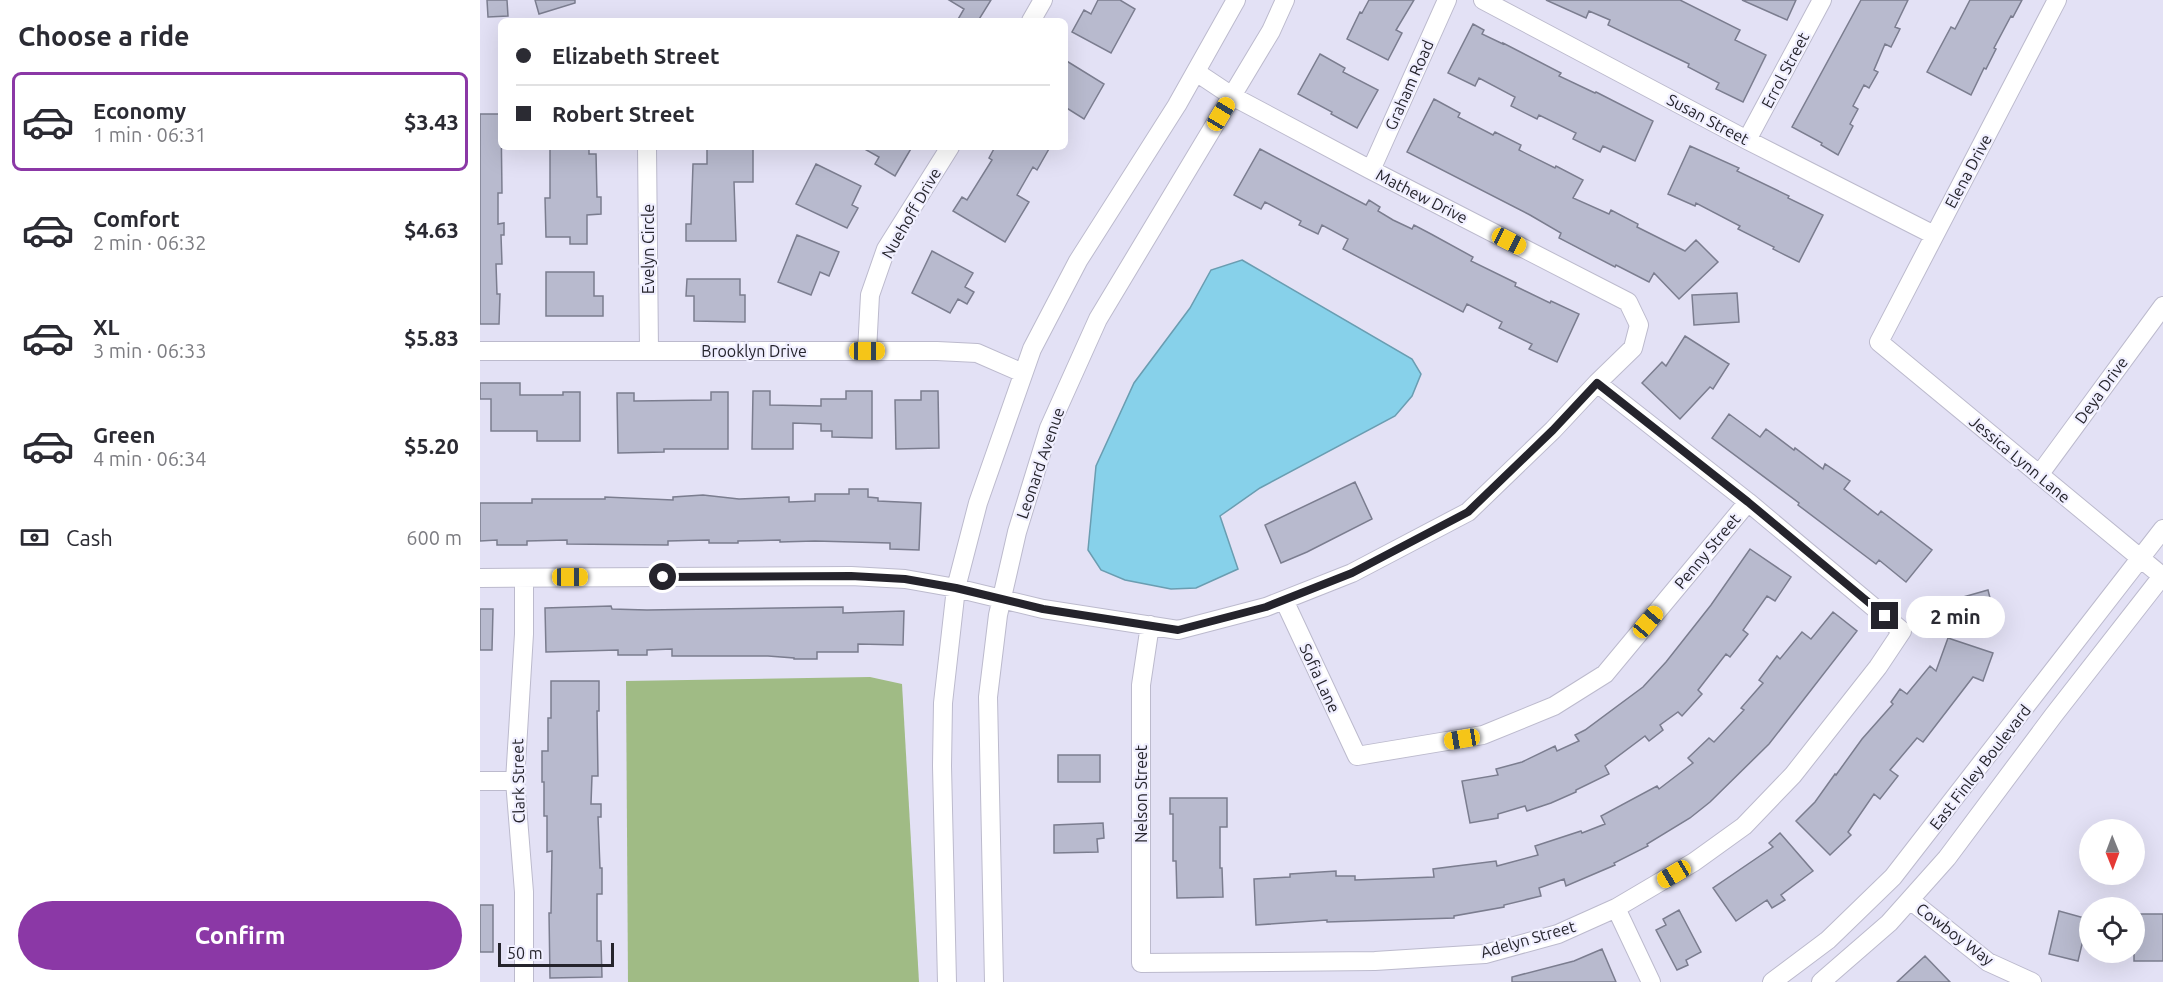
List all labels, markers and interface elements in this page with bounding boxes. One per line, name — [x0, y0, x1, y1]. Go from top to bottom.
text: Choose a ride — [18, 21, 190, 51]
street label: Errol Street — [1758, 29, 1813, 111]
street label: Graham Road — [1381, 37, 1437, 133]
text: Elizabeth Street — [552, 43, 719, 68]
street label: Susan Street — [1664, 90, 1753, 148]
car — [1204, 94, 1238, 134]
icon: car — [21, 95, 75, 149]
text: Economy — [93, 98, 186, 123]
text: Robert Street — [552, 101, 695, 126]
text: $3.43 — [404, 109, 459, 134]
text: 1 min · 06:31 — [93, 123, 207, 146]
street label: Elena Drive — [1941, 131, 1995, 211]
street label: Nuehoff Drive — [878, 165, 944, 261]
street label: Mathew Drive — [1373, 165, 1471, 227]
icon: car — [21, 203, 75, 257]
street label: Evelyn Circle — [639, 204, 657, 294]
text: Comfort — [93, 206, 180, 231]
text: $4.63 — [404, 217, 459, 242]
car — [1489, 225, 1529, 257]
text: 2 min · 06:32 — [93, 231, 207, 254]
icon: car — [21, 311, 75, 365]
text: XL — [93, 314, 120, 339]
text: $5.83 — [404, 325, 459, 350]
text: 3 min · 06:33 — [93, 339, 207, 362]
street label: Brooklyn Drive — [701, 342, 807, 360]
car — [849, 342, 885, 360]
street label: Deya Drive — [2071, 353, 2131, 427]
street label: Leonard Avenue — [1012, 405, 1068, 521]
street label: Jessica Lynn Lane — [1966, 412, 2074, 506]
icon: car — [21, 419, 75, 473]
text: Green — [93, 422, 155, 447]
text: $5.20 — [404, 433, 459, 458]
text: 4 min · 06:34 — [93, 447, 207, 470]
street label: Penny Street — [1670, 509, 1744, 592]
icon: cash — [18, 521, 51, 554]
text: Cash — [66, 525, 113, 550]
text: 600 m — [406, 526, 462, 549]
route start — [649, 563, 676, 590]
car — [552, 568, 588, 586]
callout: 2 min — [1906, 595, 2005, 637]
car — [1630, 602, 1666, 642]
route end — [1871, 602, 1898, 629]
text: 2 min — [1930, 605, 1981, 628]
street label: Sofia Lane — [1296, 641, 1344, 715]
street label: East Finley Boulevard — [1926, 701, 2034, 833]
car — [1443, 727, 1481, 751]
street label: Clark Street — [508, 738, 528, 824]
street label: Nelson Street — [1132, 744, 1150, 843]
north arrow — [2079, 819, 2145, 885]
map controls — [2079, 819, 2145, 963]
car — [1654, 857, 1694, 891]
button: locate — [2079, 897, 2145, 963]
street label: Cowboy Way — [1913, 899, 1997, 969]
button: Confirm — [18, 901, 462, 970]
street label: Adelyn Street — [1478, 917, 1578, 961]
scale bar — [498, 940, 614, 968]
text: 50 m — [507, 944, 543, 962]

